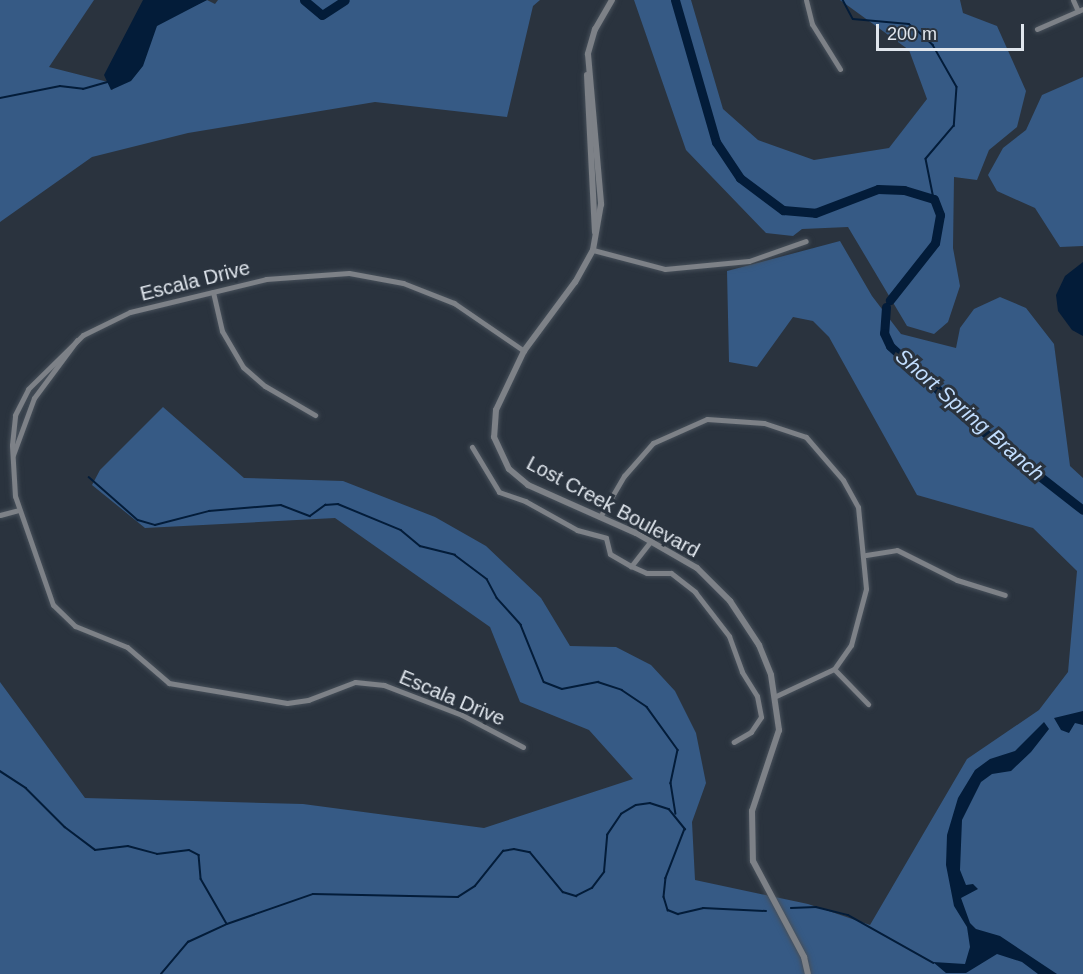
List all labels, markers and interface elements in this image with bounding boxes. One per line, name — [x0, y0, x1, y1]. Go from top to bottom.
scale bar — [879, 12, 1028, 50]
text: 200 m — [887, 24, 937, 44]
street label: Escala Drive — [138, 256, 252, 306]
water label: Short Spring Branch — [890, 343, 1050, 487]
street label: Lost Creek Boulevard — [522, 451, 704, 563]
street label: Escala Drive — [396, 665, 508, 731]

